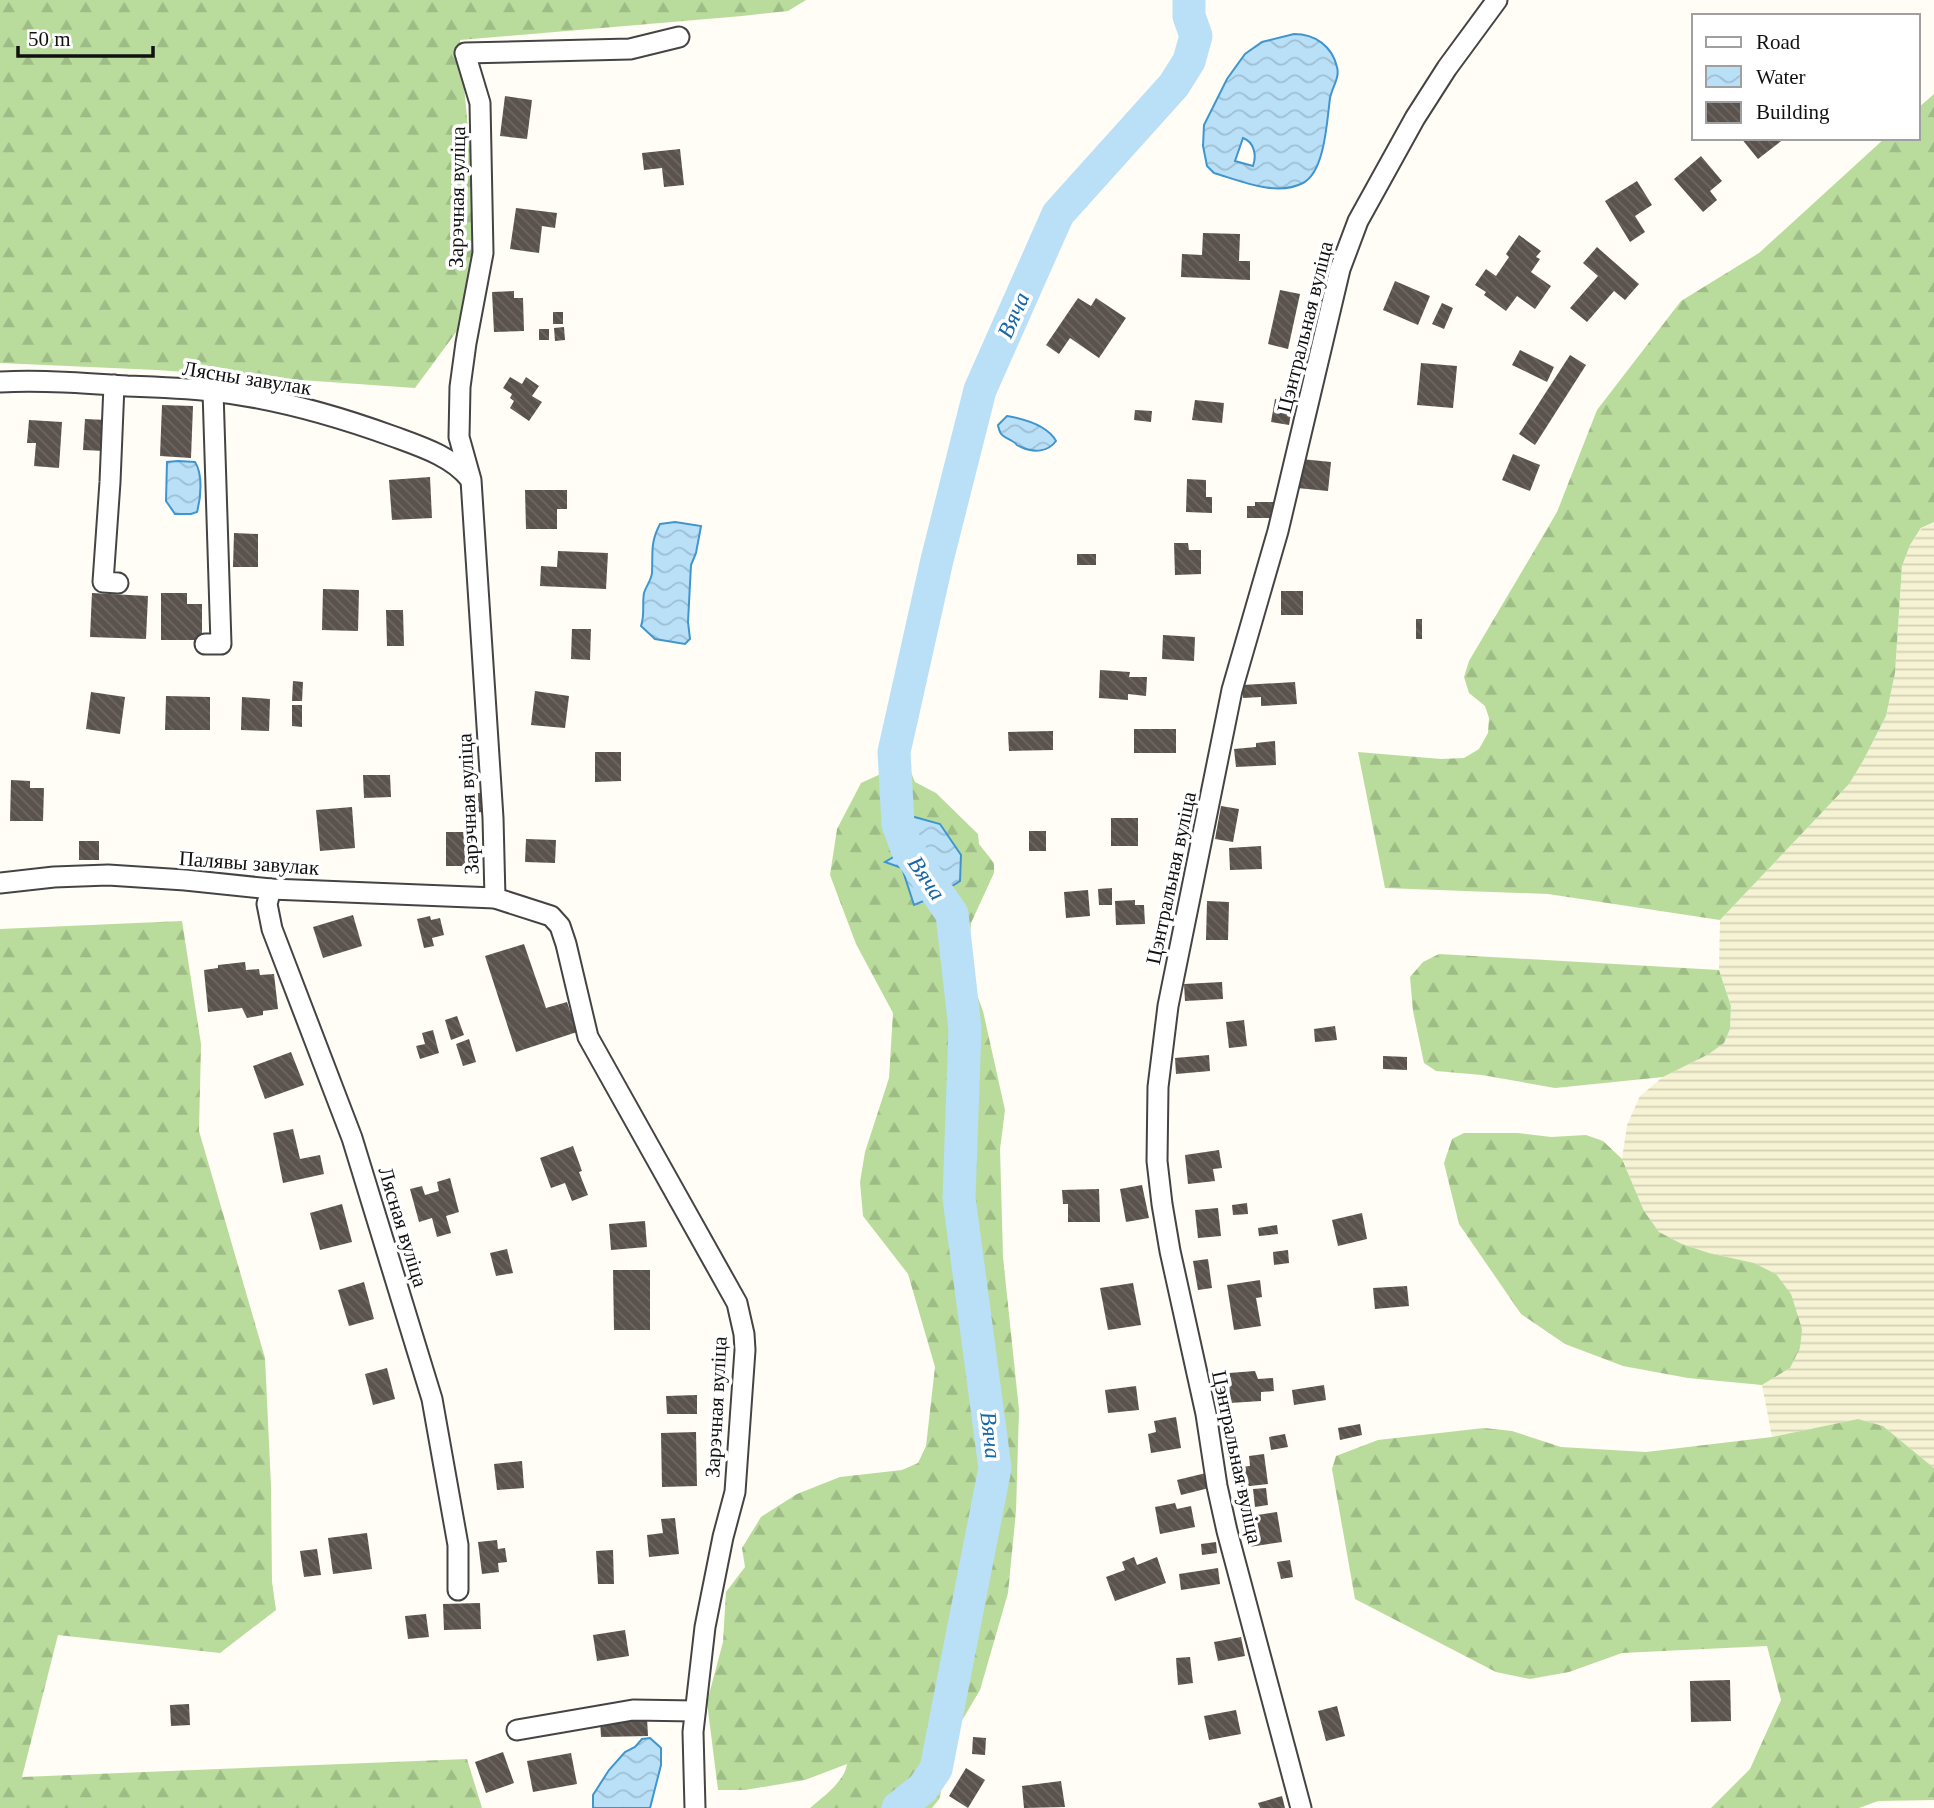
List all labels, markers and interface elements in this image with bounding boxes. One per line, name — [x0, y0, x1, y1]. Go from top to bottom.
scale bar — [18, 14, 152, 58]
legend — [1692, 14, 1920, 140]
text: 50 m — [28, 27, 71, 51]
text: Road — [1756, 30, 1801, 54]
text: Water — [1756, 65, 1806, 89]
text: Building — [1756, 100, 1830, 124]
street label: Зарэчная вуліца — [444, 125, 470, 268]
street label: Цэнтральная вуліца — [1272, 238, 1338, 415]
water label: Вяча — [992, 288, 1035, 342]
street label: Лясны завулак — [181, 356, 314, 400]
street label: Зарэчная вуліца — [452, 732, 484, 875]
street label: Цэнтральная вуліца — [1141, 789, 1201, 967]
street label: Палявы завулак — [178, 846, 321, 880]
water label: Вяча — [903, 852, 950, 905]
street label: Лясная вуліца — [373, 1164, 433, 1291]
street label: Зарэчная вуліца — [700, 1335, 732, 1478]
street label: Цэнтральная вуліца — [1207, 1368, 1267, 1546]
water label: Вяча — [975, 1410, 1006, 1460]

